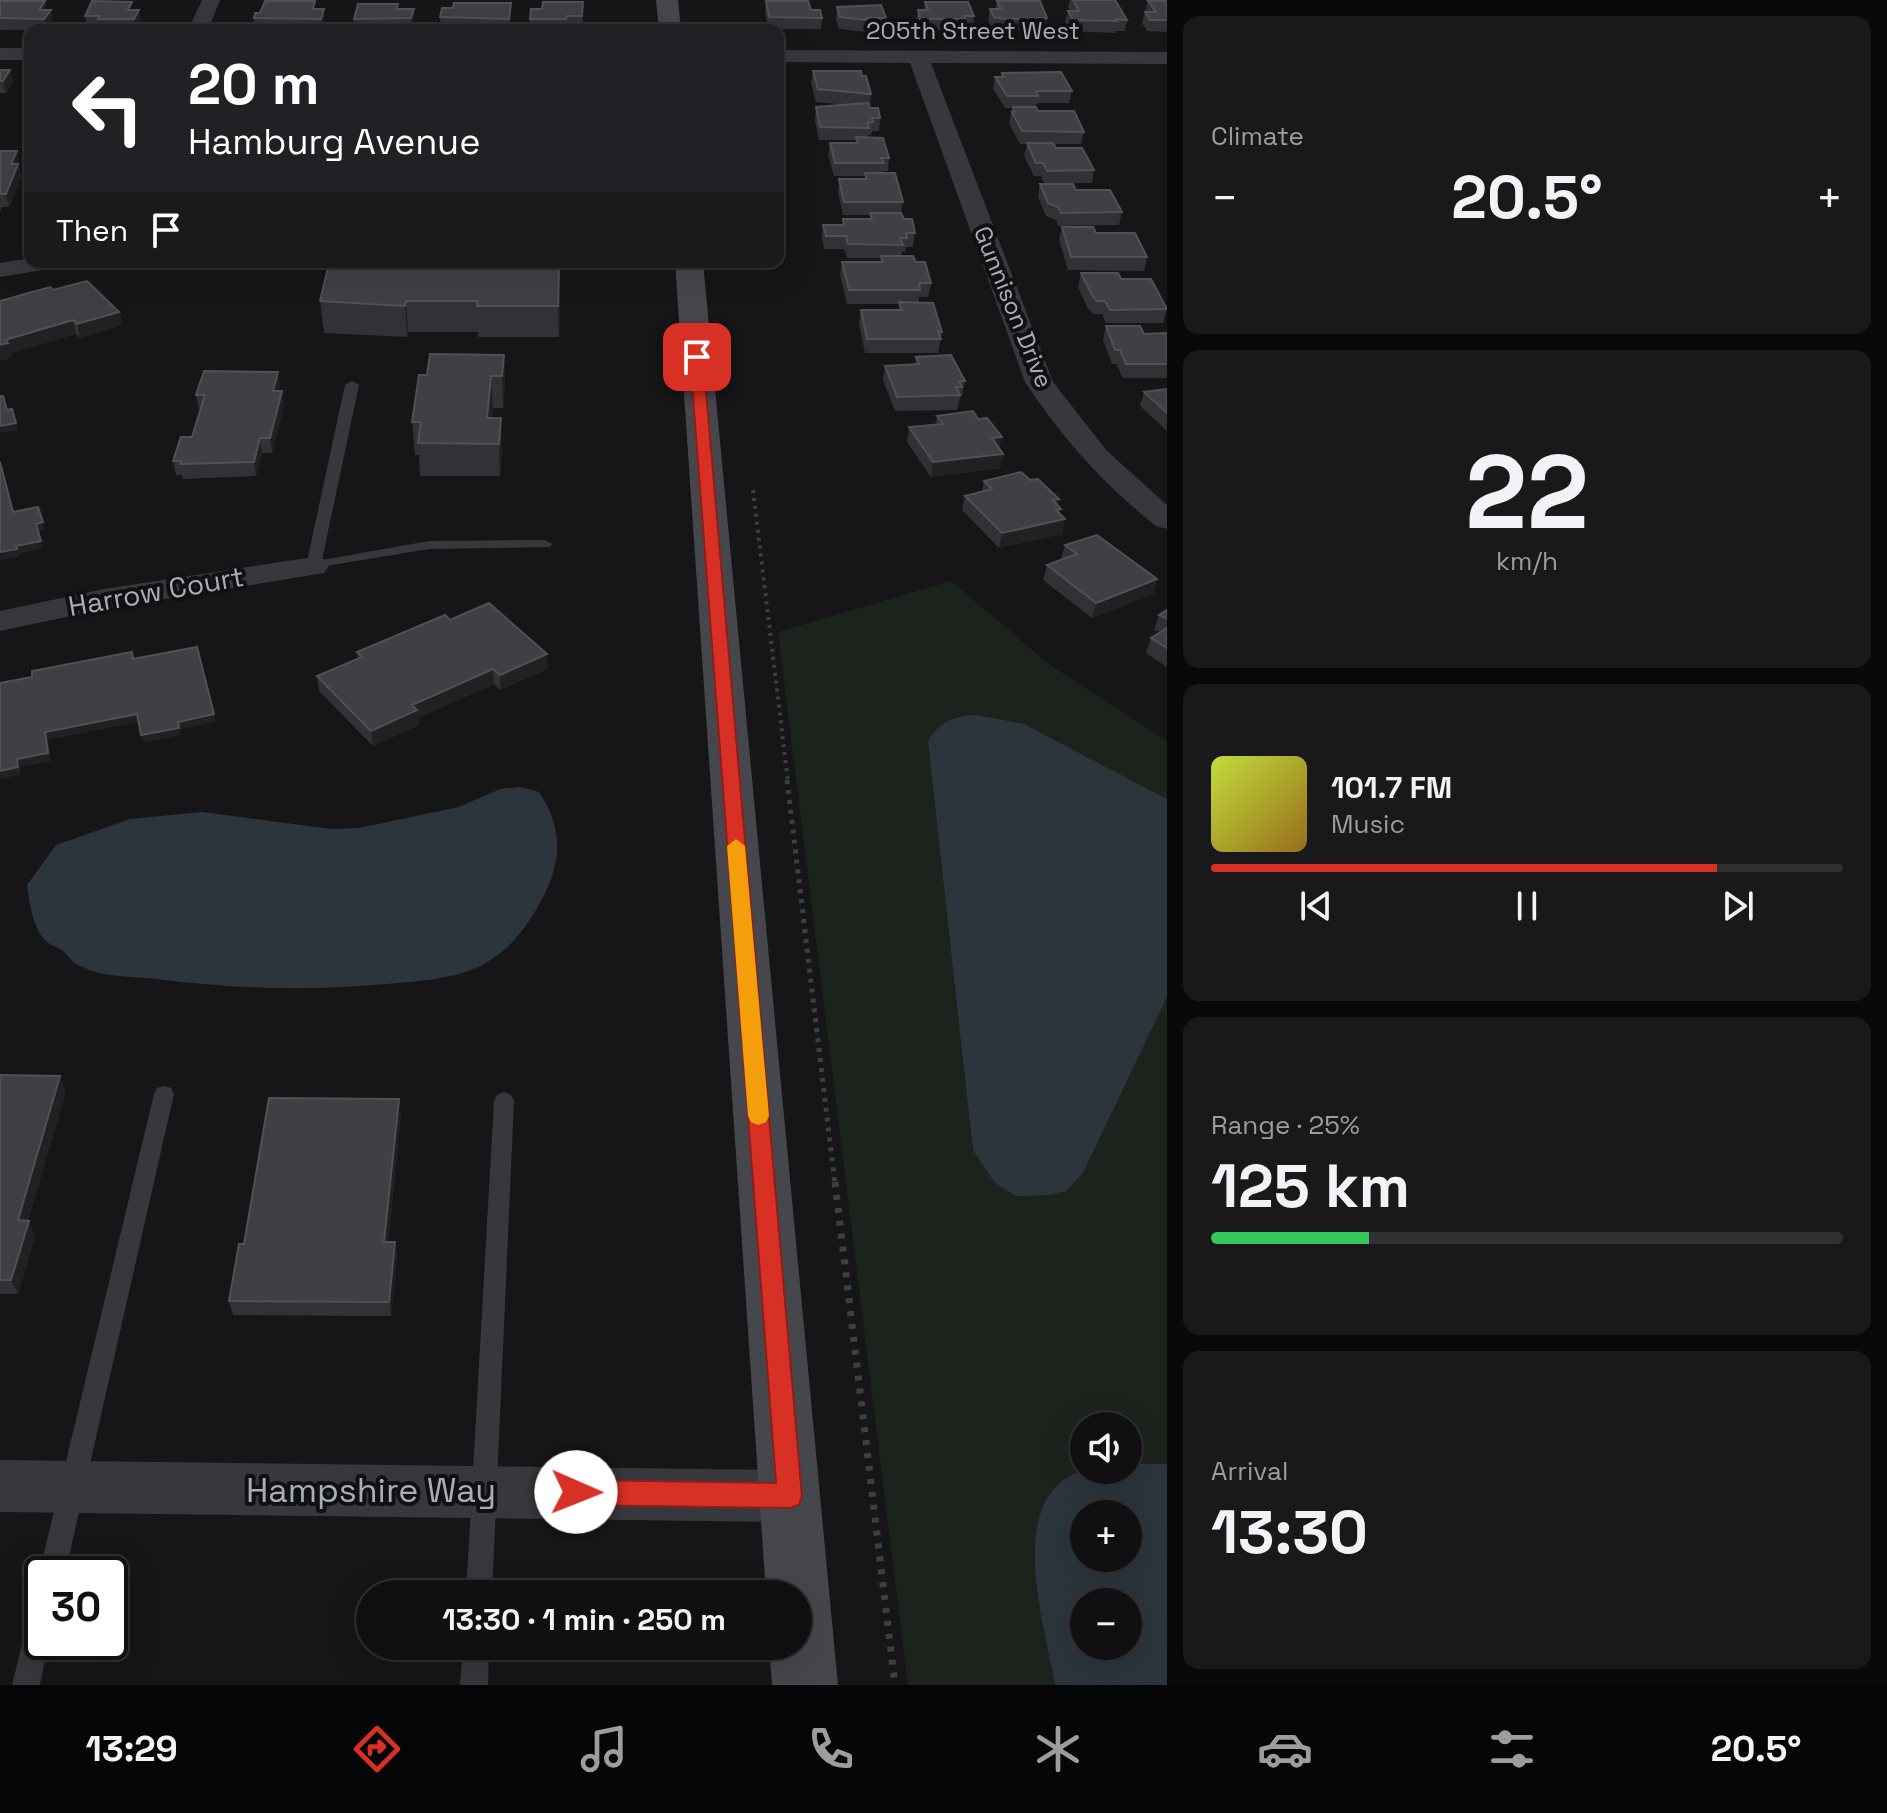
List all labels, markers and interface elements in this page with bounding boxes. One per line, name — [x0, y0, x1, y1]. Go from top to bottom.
street label: 205th Street West — [866, 15, 1080, 46]
text: 20 m — [188, 49, 320, 120]
icon: left — [56, 56, 160, 160]
text: Hamburg Avenue — [188, 119, 480, 165]
text: Climate — [1211, 119, 1304, 153]
text: 20.5° — [1451, 159, 1603, 236]
text: − — [1211, 170, 1238, 226]
text: + — [1816, 170, 1843, 226]
icon: arrive — [144, 208, 188, 252]
text: Then — [56, 211, 128, 250]
street label: Gunnison Drive — [967, 221, 1060, 392]
pin — [663, 323, 731, 391]
icon: arrive — [675, 335, 719, 379]
text: 22 — [1465, 426, 1589, 558]
text: km/h — [1496, 544, 1558, 578]
street label: Harrow Court — [65, 558, 247, 624]
text: 101.7 FM — [1331, 768, 1452, 807]
text: Music — [1331, 807, 1405, 841]
icon: previous — [1294, 884, 1338, 928]
icon: pause — [1505, 884, 1549, 928]
icon: next — [1716, 884, 1760, 928]
text: Range · 25% — [1211, 1108, 1360, 1142]
text: 125 km — [1211, 1148, 1410, 1225]
map controls — [1070, 1412, 1142, 1660]
button: sound — [1070, 1412, 1142, 1484]
position arrow — [534, 1450, 618, 1534]
text: Arrival — [1211, 1454, 1288, 1488]
street label: Hampshire Way — [246, 1469, 496, 1512]
text: 13:30 — [1211, 1494, 1368, 1571]
button: + — [1070, 1500, 1142, 1572]
speed limit sign: 30 — [24, 1556, 128, 1660]
button: − — [1070, 1588, 1142, 1660]
text: 13:30 · 1 min · 250 m — [442, 1600, 726, 1639]
icon: directions — [349, 1721, 405, 1777]
icon: music — [576, 1721, 632, 1777]
icon: phone — [803, 1721, 859, 1777]
icon: climate — [1030, 1721, 1086, 1777]
icon: car — [1257, 1721, 1313, 1777]
icon: filters — [1484, 1721, 1540, 1777]
text: 13:29 — [85, 1726, 178, 1772]
text: 20.5° — [1711, 1726, 1801, 1772]

